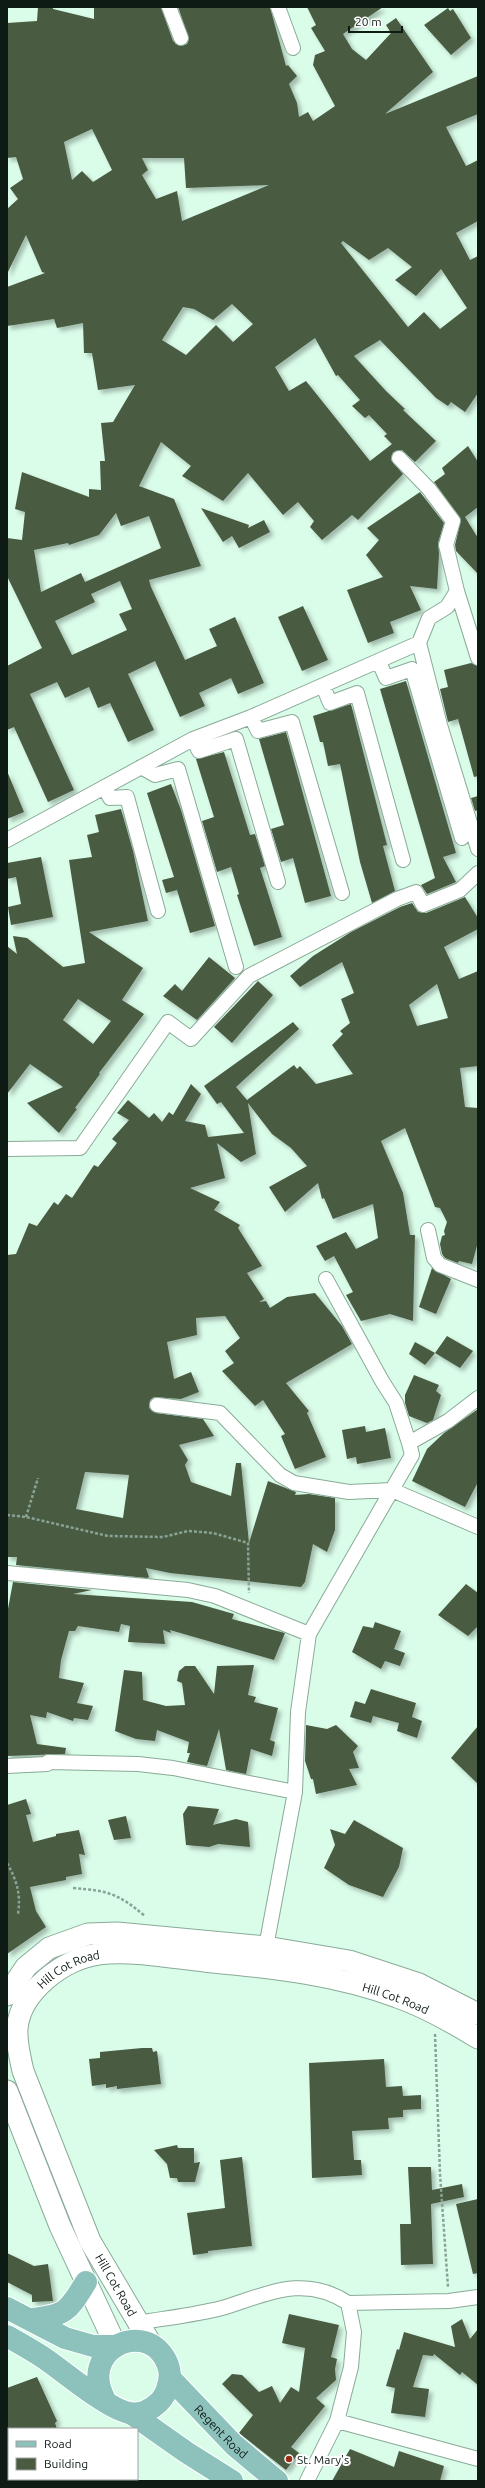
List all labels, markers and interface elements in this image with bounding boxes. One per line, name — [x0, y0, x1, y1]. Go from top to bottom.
scale bar — [349, 8, 402, 34]
text: 20 m — [355, 15, 382, 28]
street label: Hill Cot Road — [34, 1947, 101, 1991]
street label: Hill Cot Road — [361, 1980, 431, 2016]
street label: Hill Cot Road — [93, 2252, 139, 2318]
street label: Regent Road — [192, 2402, 251, 2460]
legend — [8, 2428, 138, 2480]
text: Road — [44, 2437, 72, 2450]
place label: St. Mary's — [297, 2453, 349, 2466]
marker: St. Mary's — [284, 2454, 294, 2464]
text: Building — [44, 2457, 88, 2470]

